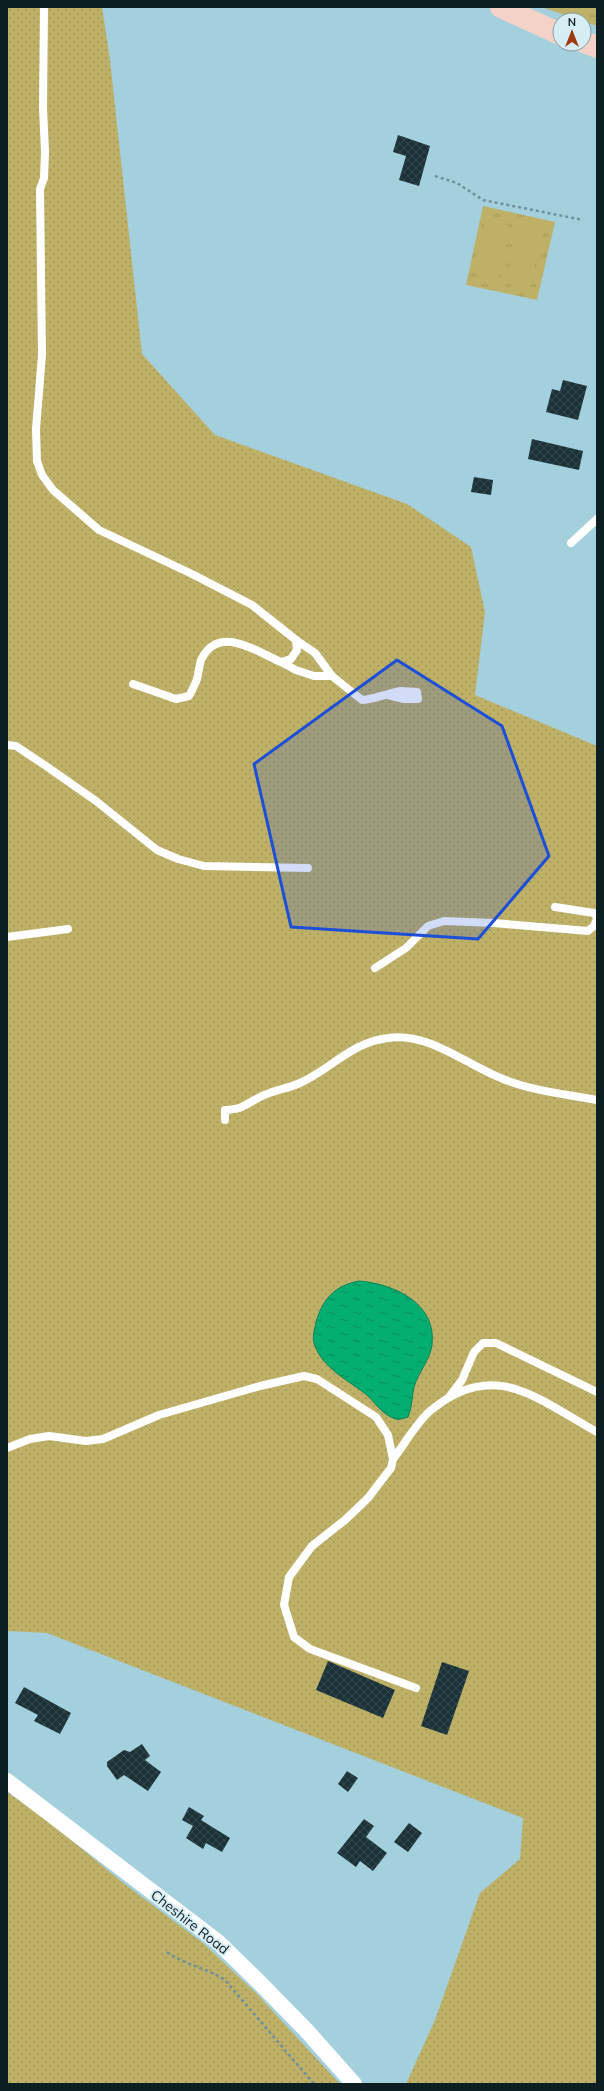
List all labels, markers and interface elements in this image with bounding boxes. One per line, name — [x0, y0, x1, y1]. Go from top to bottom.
north arrow — [552, 12, 592, 52]
text: N — [568, 15, 576, 29]
street label: Cheshire Road — [147, 1886, 233, 1958]

